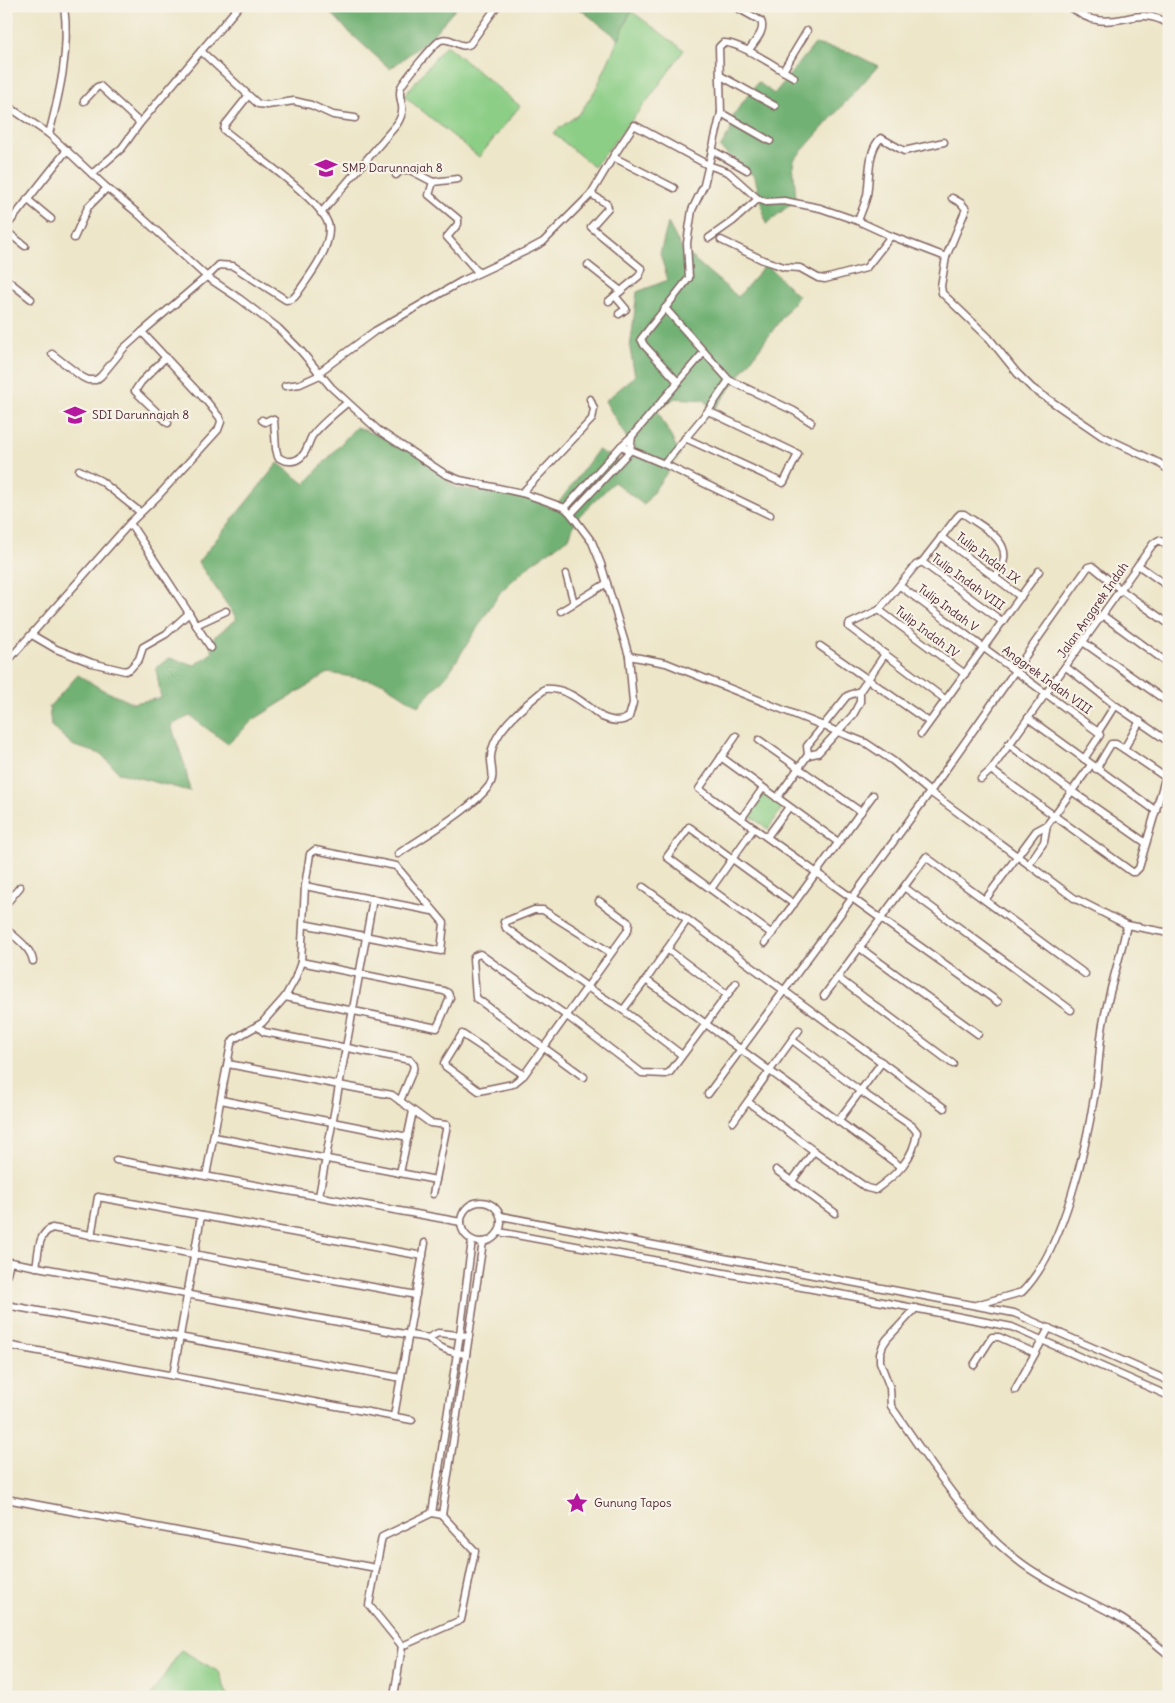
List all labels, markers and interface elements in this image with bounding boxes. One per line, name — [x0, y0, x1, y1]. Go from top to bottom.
school or university icon: SMP Darunnajah 8 — [313, 155, 339, 181]
place label: SMP Darunnajah 8 — [342, 160, 443, 175]
school or university icon: SDI Darunnajah 8 — [62, 402, 88, 428]
place label: SDI Darunnajah 8 — [92, 407, 189, 422]
street label: Tulip Indah IX — [953, 529, 1024, 587]
street label: Tulip Indah VIII — [929, 551, 1007, 613]
street label: Jalan Anggrek Indah — [1054, 559, 1131, 660]
street label: Tulip Indah V — [915, 581, 981, 635]
street label: Tulip Indah IV — [892, 603, 963, 661]
street label: Anggrek Indah VIII — [1000, 642, 1095, 717]
place icon: Gunung Tapos — [564, 1490, 590, 1516]
place label: Gunung Tapos — [594, 1495, 671, 1510]

